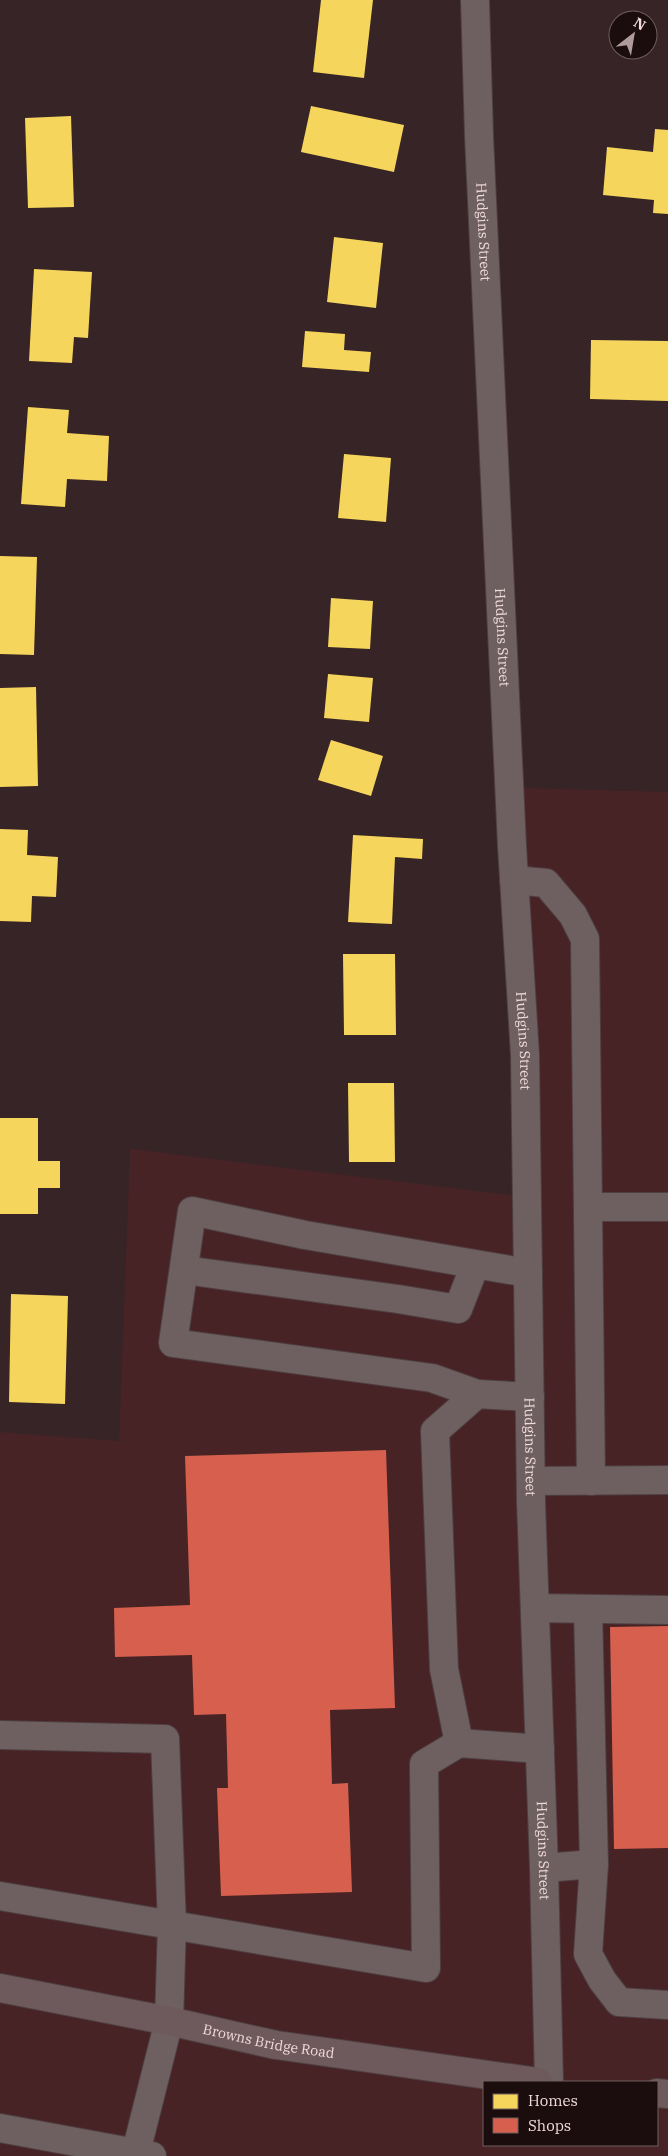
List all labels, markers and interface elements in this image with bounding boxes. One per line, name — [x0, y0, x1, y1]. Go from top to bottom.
north arrow — [608, 10, 658, 60]
text: N — [630, 13, 649, 34]
street label: Hudgins Street — [472, 182, 495, 282]
street label: Hudgins Street — [491, 588, 514, 687]
street label: Hudgins Street — [512, 991, 534, 1090]
street label: Hudgins Street — [521, 1397, 540, 1496]
street label: Hudgins Street — [533, 1801, 554, 1900]
street label: Browns Bridge Road — [201, 2020, 336, 2062]
legend — [483, 2081, 658, 2146]
text: Homes — [528, 2091, 578, 2110]
text: Shops — [528, 2116, 571, 2135]

